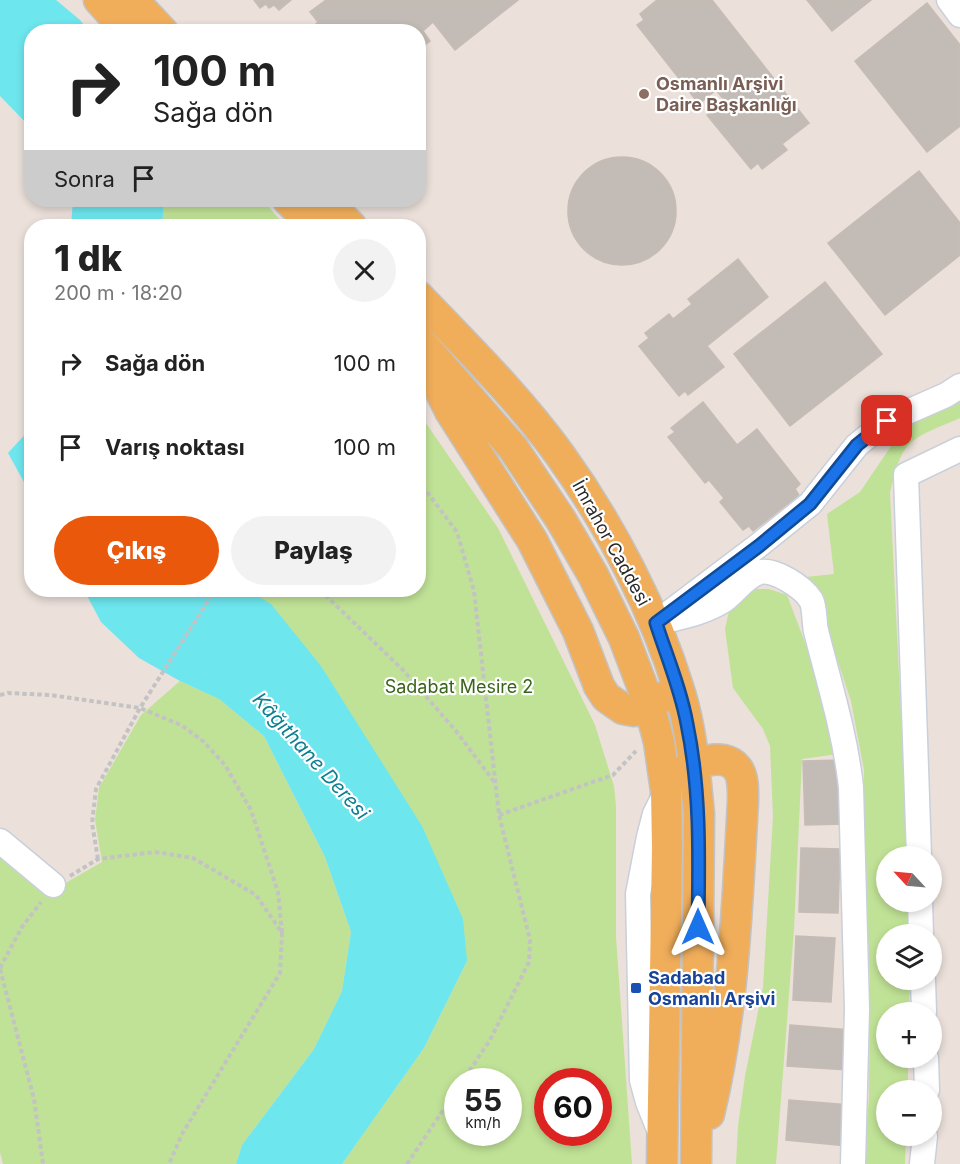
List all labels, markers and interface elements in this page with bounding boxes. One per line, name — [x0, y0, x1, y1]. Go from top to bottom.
text: 100 m — [153, 45, 276, 96]
icon: right — [54, 48, 132, 126]
place label: Osmanlı Arşivi Daire Başkanlığı — [656, 73, 797, 115]
marker: Osmanlı Arşivi Daire Başkanlığı — [637, 87, 651, 101]
text: Sağa dön — [153, 96, 273, 129]
icon: arrive — [127, 162, 160, 195]
text: Sonra — [54, 166, 115, 192]
text: 1 dk — [54, 236, 122, 280]
button: close — [333, 239, 396, 302]
text: 200 m · 18:20 — [54, 281, 183, 305]
icon: right — [54, 347, 87, 380]
text: Sağa dön — [105, 350, 205, 376]
text: 100 m — [334, 350, 396, 376]
pin — [861, 395, 912, 446]
icon: arrive — [870, 404, 903, 437]
icon: arrive — [54, 431, 87, 464]
text: Varış noktası — [105, 434, 245, 460]
text: 100 m — [334, 434, 396, 460]
street label: İmrahor Caddesi — [568, 476, 656, 609]
button: Çıkış — [54, 516, 219, 585]
button: Paylaş — [231, 516, 396, 585]
park label: Sadabat Mesire 2 — [385, 676, 533, 697]
water label: Kâğıthane Deresi — [248, 688, 375, 825]
north arrow — [876, 846, 942, 912]
map controls — [876, 846, 942, 1146]
position arrow — [666, 895, 730, 959]
button: layers — [876, 924, 942, 990]
place label: Sadabad Osmanlı Arşivi — [648, 967, 775, 1009]
marker: Sadabad Osmanlı Arşivi — [629, 981, 643, 995]
button: + — [876, 1002, 942, 1068]
speed limit sign: 60 — [534, 1068, 612, 1146]
button: − — [876, 1080, 942, 1146]
text: 55 — [464, 1082, 502, 1118]
text: km/h — [465, 1113, 501, 1132]

